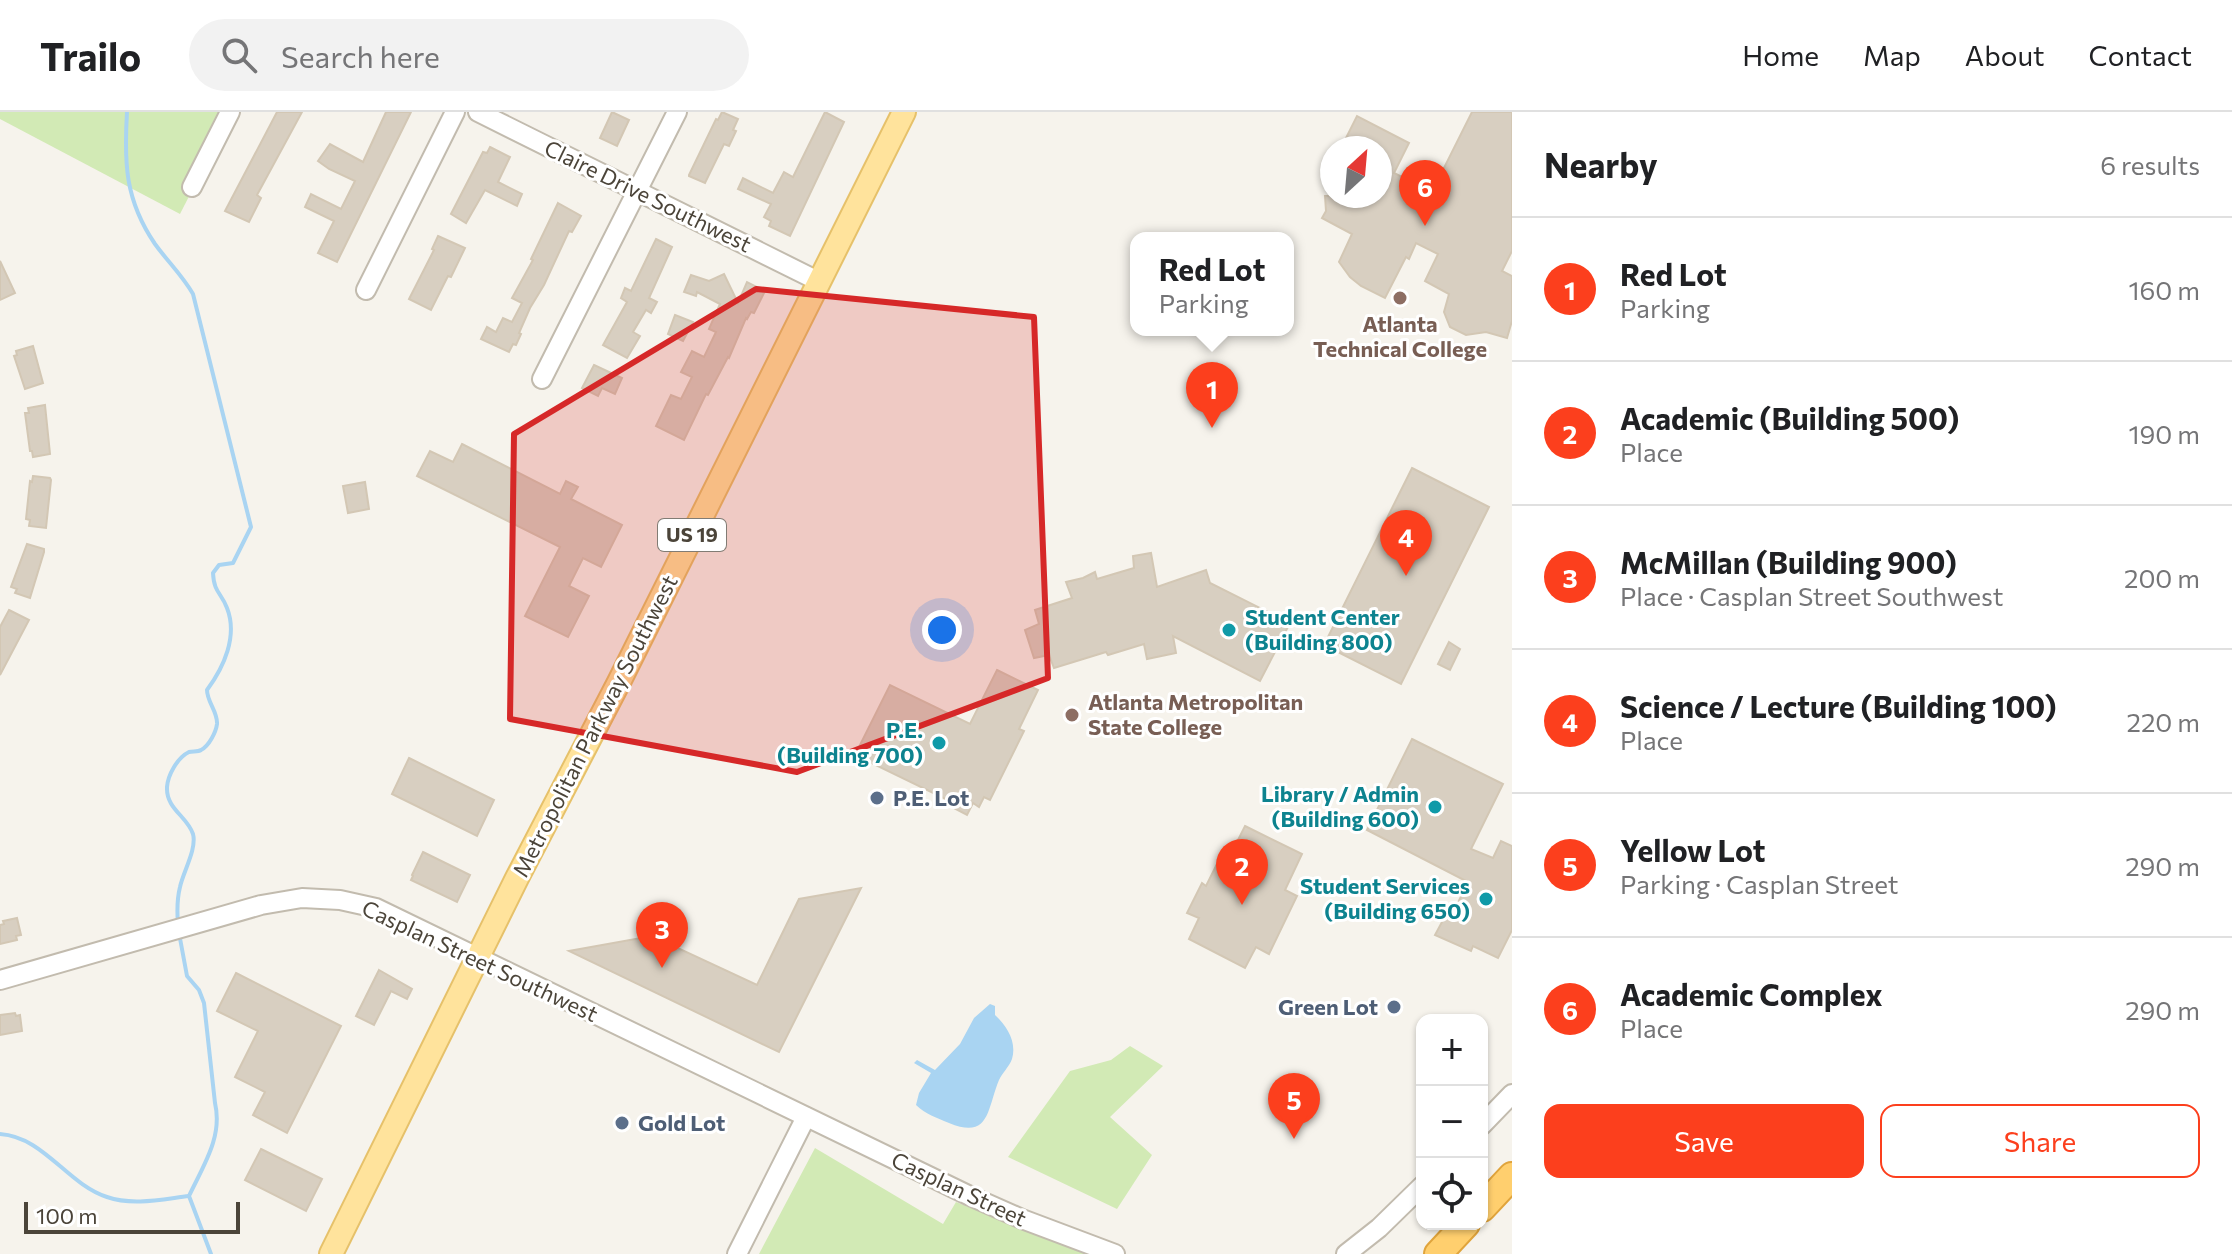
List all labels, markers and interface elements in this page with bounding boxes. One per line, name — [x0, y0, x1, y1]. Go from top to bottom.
search box — [189, 19, 749, 91]
text: Trailo — [40, 32, 141, 79]
icon: search — [217, 33, 261, 77]
text: Search here — [281, 37, 440, 74]
text: Home — [1742, 38, 1819, 72]
text: Map — [1863, 38, 1921, 72]
text: About — [1965, 38, 2045, 72]
text: Contact — [2089, 38, 2192, 72]
street label: Claire Drive Southwest — [540, 134, 756, 257]
north arrow — [1320, 136, 1392, 208]
text: Nearby — [1544, 143, 1658, 185]
text: 6 results — [2100, 149, 2200, 180]
pin: 6 — [1399, 160, 1451, 226]
popup — [1130, 232, 1294, 336]
text: Red Lot — [1159, 250, 1265, 287]
text: Red Lot — [1620, 255, 1727, 292]
text: 1 — [1564, 274, 1576, 305]
text: 160 m — [2128, 274, 2200, 305]
text: Parking — [1159, 287, 1249, 318]
marker: Atlanta Technical College — [1391, 289, 1409, 307]
text: Parking — [1620, 292, 1710, 323]
place label: Atlanta Technical College — [1313, 310, 1487, 362]
pin: 1 — [1186, 362, 1238, 428]
text: Academic (Building 500) — [1620, 399, 1959, 436]
text: 2 — [1563, 418, 1577, 449]
text: 190 m — [2128, 418, 2200, 449]
text: Place — [1620, 436, 1683, 467]
pin: 4 — [1380, 510, 1432, 576]
road number: US 19 — [658, 519, 726, 551]
text: McMillan (Building 900) — [1620, 543, 1957, 580]
text: 3 — [1562, 562, 1578, 593]
text: 200 m — [2124, 562, 2200, 593]
street label: Metropolitan Parkway Southwest — [506, 570, 683, 881]
text: Place · Casplan Street Southwest — [1620, 580, 2003, 611]
place label: Student Center (Building 800) — [1245, 603, 1400, 655]
your location — [922, 610, 962, 650]
marker: Student Center (Building 800) — [1220, 621, 1238, 639]
text: Science / Lecture (Building 100) — [1620, 687, 2057, 724]
place label: Atlanta Metropolitan State College — [1088, 688, 1303, 740]
marker: Atlanta Metropolitan State College — [1063, 706, 1081, 724]
text: 4 — [1562, 706, 1578, 737]
text: 220 m — [2127, 706, 2200, 737]
place label: P.E. (Building 700) — [777, 716, 923, 768]
text: Place — [1620, 724, 1683, 755]
marker: P.E. (Building 700) — [930, 734, 948, 752]
place label: Library / Admin (Building 600) — [1261, 780, 1419, 832]
place label: P.E. Lot — [893, 784, 969, 811]
marker: P.E. Lot — [868, 789, 886, 807]
marker: Library / Admin (Building 600) — [1426, 798, 1444, 816]
text: Yellow Lot — [1620, 831, 1766, 868]
pin: 2 — [1216, 839, 1268, 905]
text: 5 — [1562, 850, 1578, 881]
text: 290 m — [2125, 850, 2200, 881]
text: Parking · Casplan Street — [1620, 868, 1898, 899]
place label: Student Services (Building 650) — [1300, 872, 1470, 924]
marker: Student Services (Building 650) — [1477, 890, 1495, 908]
street label: Casplan Street Southwest — [358, 894, 603, 1027]
pin: 3 — [636, 902, 688, 968]
text: Academic Complex — [1620, 975, 1883, 1012]
place label: Green Lot — [1278, 993, 1378, 1020]
text: 6 — [1562, 994, 1578, 1025]
text: 290 m — [2125, 994, 2200, 1025]
marker: Green Lot — [1385, 998, 1403, 1016]
text: Place — [1620, 1012, 1683, 1043]
map controls — [1416, 1014, 1488, 1230]
button: + — [1416, 1014, 1488, 1086]
pin: 5 — [1268, 1073, 1320, 1139]
button: − — [1416, 1086, 1488, 1158]
button: Save — [1544, 1104, 1864, 1178]
button: Share — [1880, 1104, 2200, 1178]
place label: Gold Lot — [638, 1109, 725, 1136]
marker: Gold Lot — [613, 1114, 631, 1132]
street label: Casplan Street — [887, 1146, 1031, 1232]
button: locate — [1416, 1158, 1488, 1230]
scale bar — [24, 1198, 240, 1234]
text: 100 m — [36, 1202, 98, 1229]

